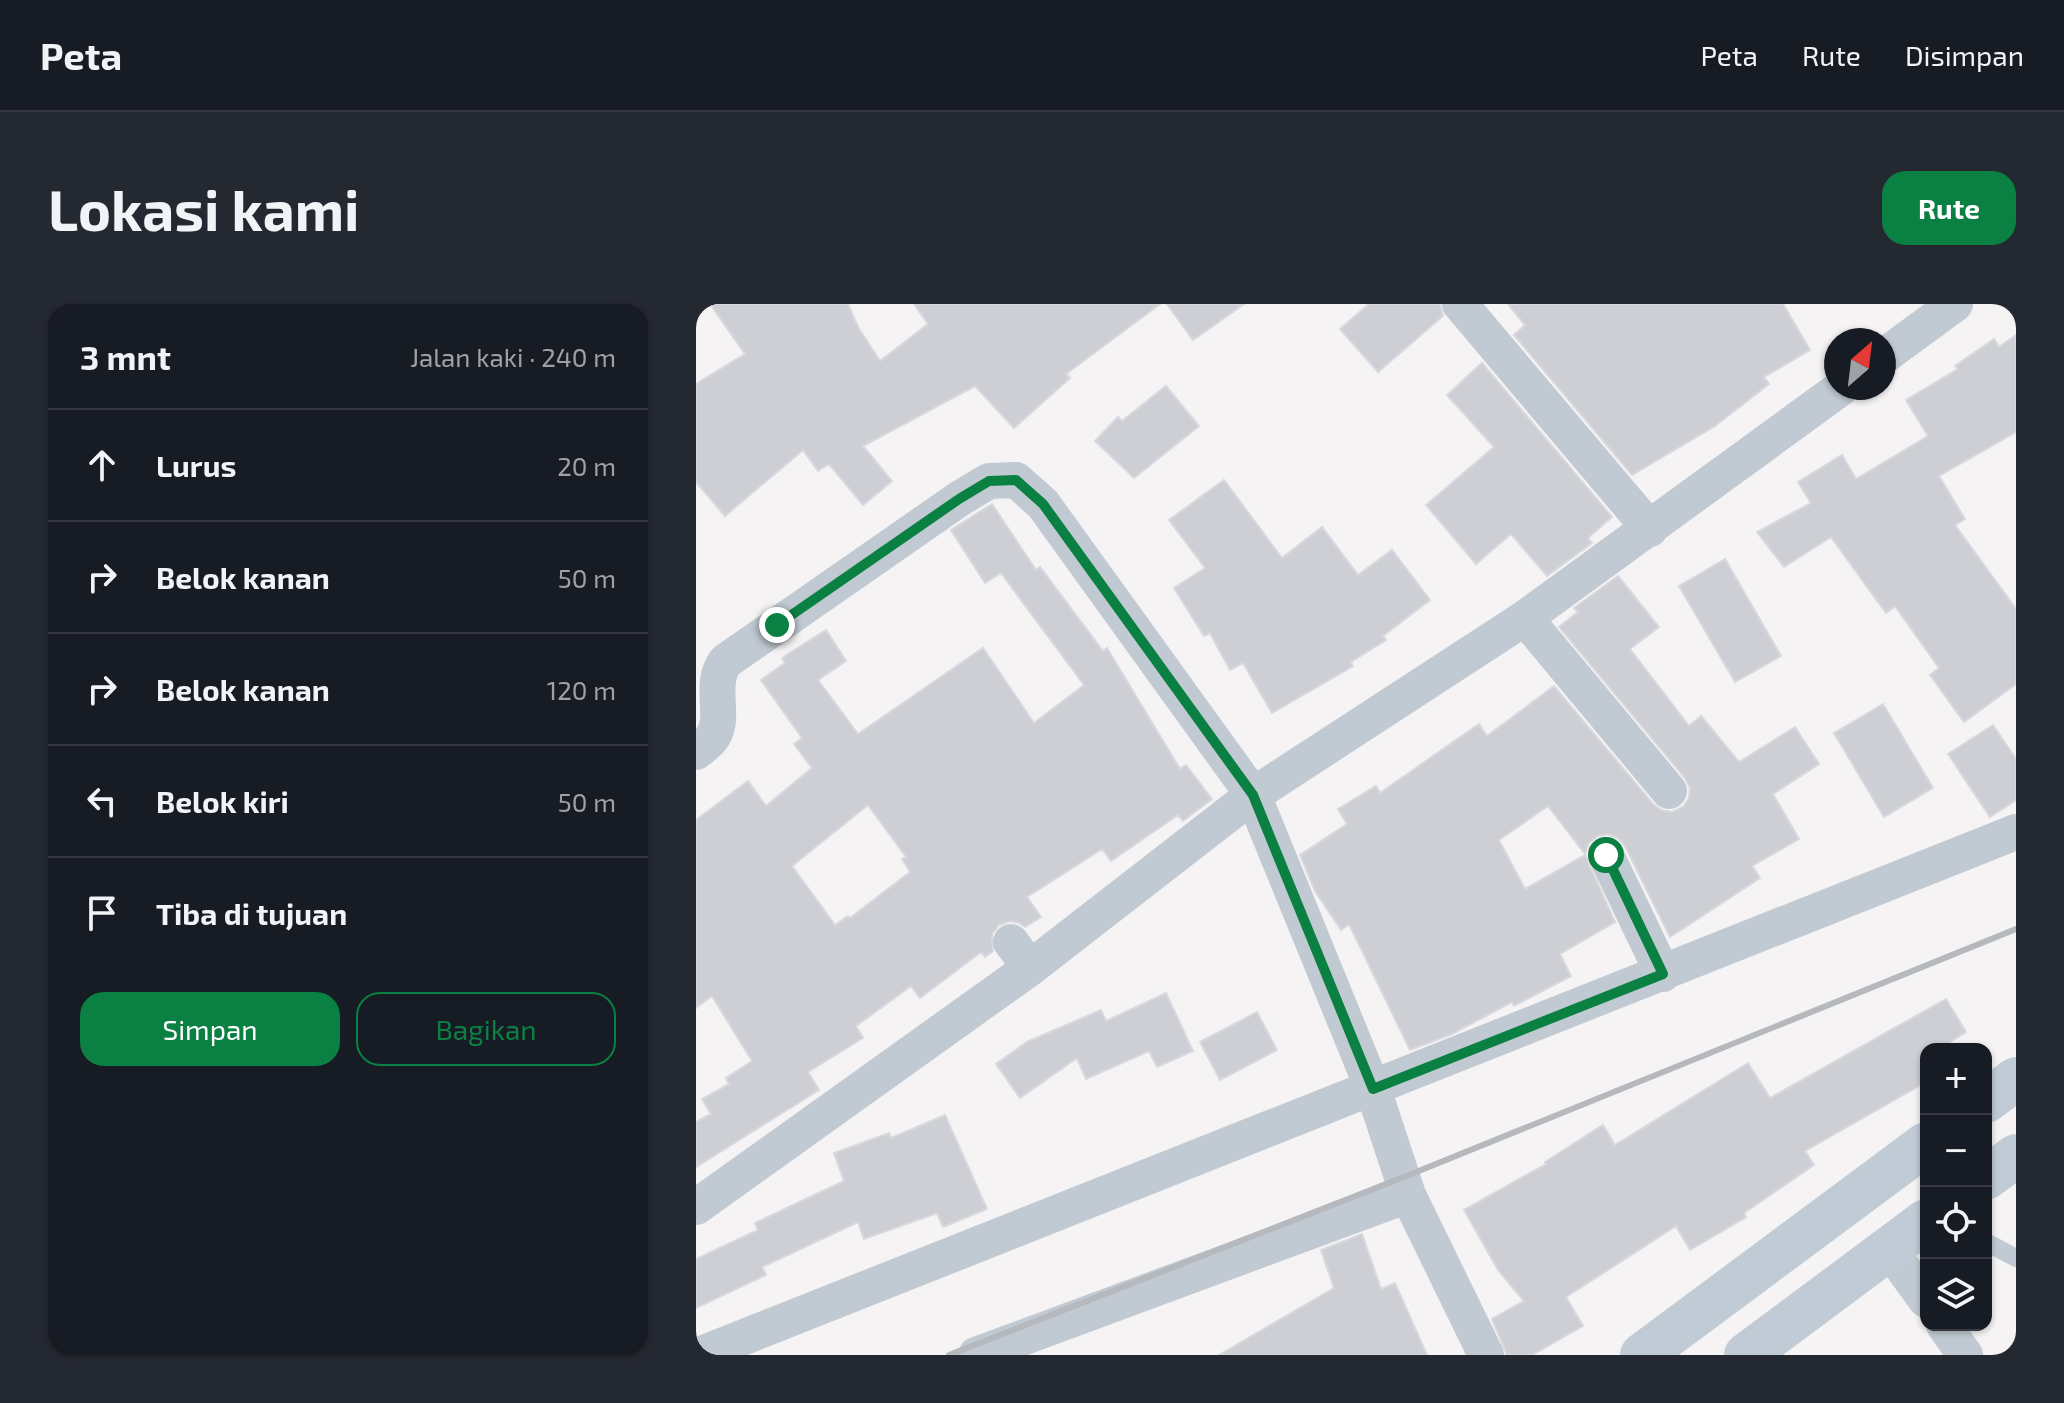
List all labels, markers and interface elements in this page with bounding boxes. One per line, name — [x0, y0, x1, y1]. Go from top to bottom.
text: Peta — [40, 32, 122, 78]
text: Peta — [1700, 38, 1758, 72]
text: Rute — [1802, 38, 1861, 72]
text: Disimpan — [1905, 38, 2024, 72]
button: Rute — [1882, 171, 2016, 245]
text: Lokasi kami — [48, 175, 360, 242]
north arrow — [1824, 328, 1896, 400]
text: 3 mnt — [80, 336, 171, 377]
text: Jalan kaki · 240 m — [410, 341, 616, 372]
icon: ahead — [80, 443, 124, 487]
text: Lurus — [156, 447, 236, 483]
text: 20 m — [557, 450, 616, 481]
icon: right — [80, 555, 124, 599]
text: Belok kanan — [156, 559, 330, 595]
text: 50 m — [558, 562, 616, 593]
route end — [759, 607, 795, 643]
icon: right — [80, 667, 124, 711]
text: Belok kanan — [156, 671, 330, 707]
text: 120 m — [547, 674, 616, 705]
icon: left — [80, 779, 124, 823]
text: Belok kiri — [156, 783, 289, 819]
text: 50 m — [558, 786, 616, 817]
route start — [1588, 837, 1624, 873]
icon: arrive — [80, 891, 124, 935]
text: Tiba di tujuan — [156, 895, 347, 931]
button: Simpan — [80, 992, 340, 1066]
button: Bagikan — [356, 992, 616, 1066]
map controls — [1920, 1043, 1992, 1331]
button: + — [1920, 1043, 1992, 1115]
button: − — [1920, 1115, 1992, 1187]
button: locate — [1920, 1187, 1992, 1259]
button: layers — [1920, 1259, 1992, 1331]

